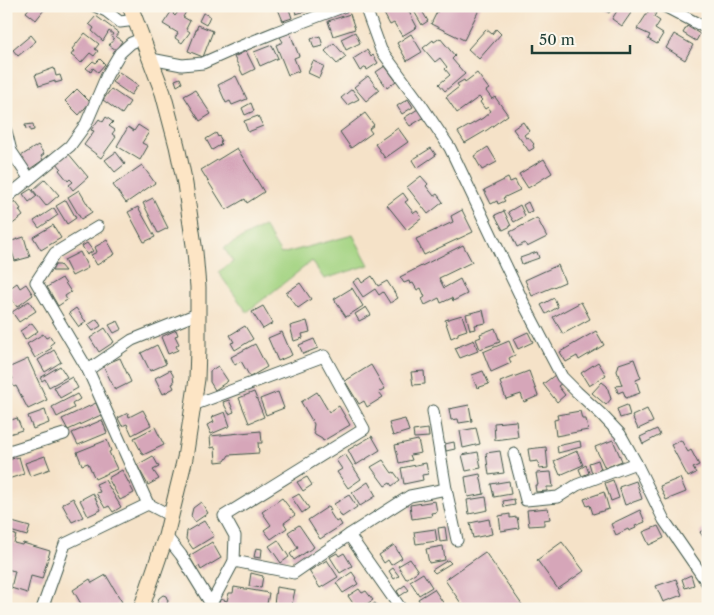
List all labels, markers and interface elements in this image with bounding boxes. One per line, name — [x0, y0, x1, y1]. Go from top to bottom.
scale bar — [532, 22, 629, 54]
text: 50 m — [539, 30, 575, 49]

